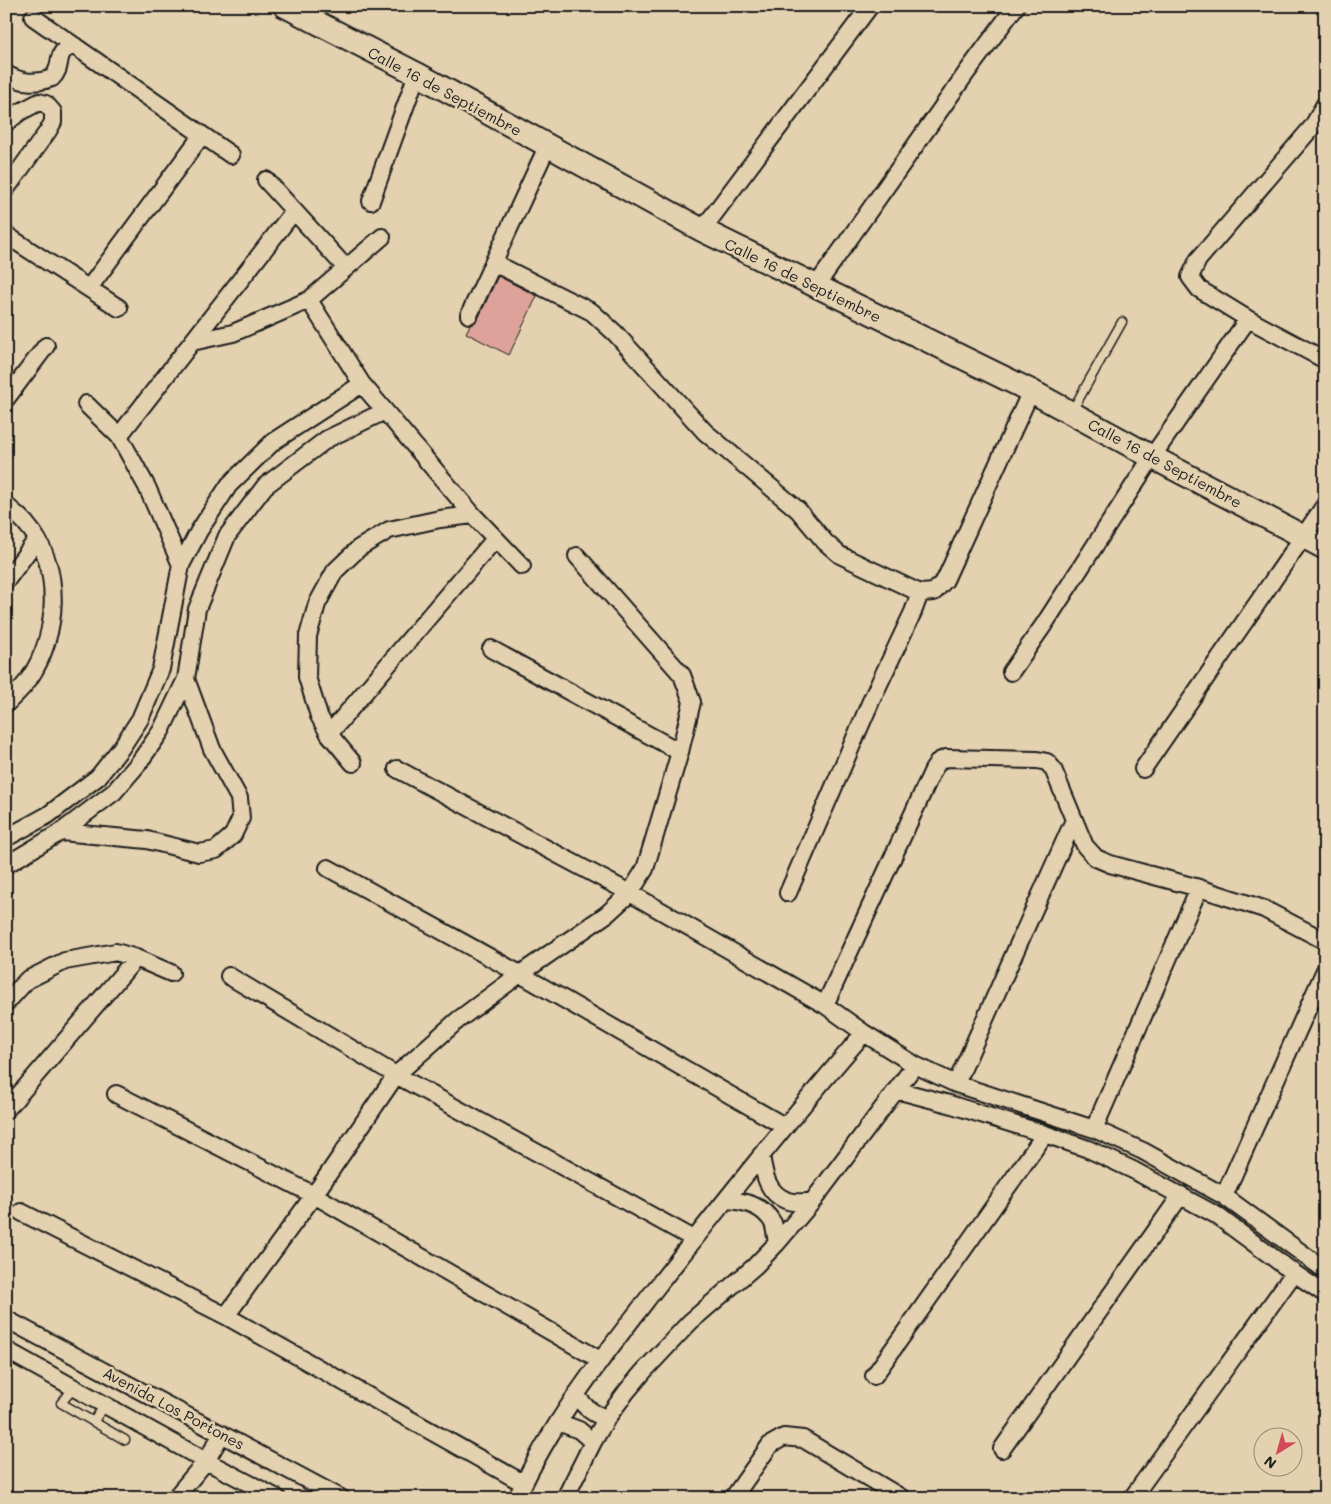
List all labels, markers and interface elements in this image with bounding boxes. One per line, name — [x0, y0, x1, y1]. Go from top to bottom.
street label: Calle 16 de Septiembre — [365, 42, 525, 140]
street label: Calle 16 de Septiembre — [721, 233, 885, 327]
street label: Calle 16 de Septiembre — [1085, 414, 1245, 512]
street label: Avenida Los Portones — [100, 1362, 248, 1454]
north arrow — [1254, 1426, 1304, 1476]
text: N — [1260, 1452, 1280, 1474]

